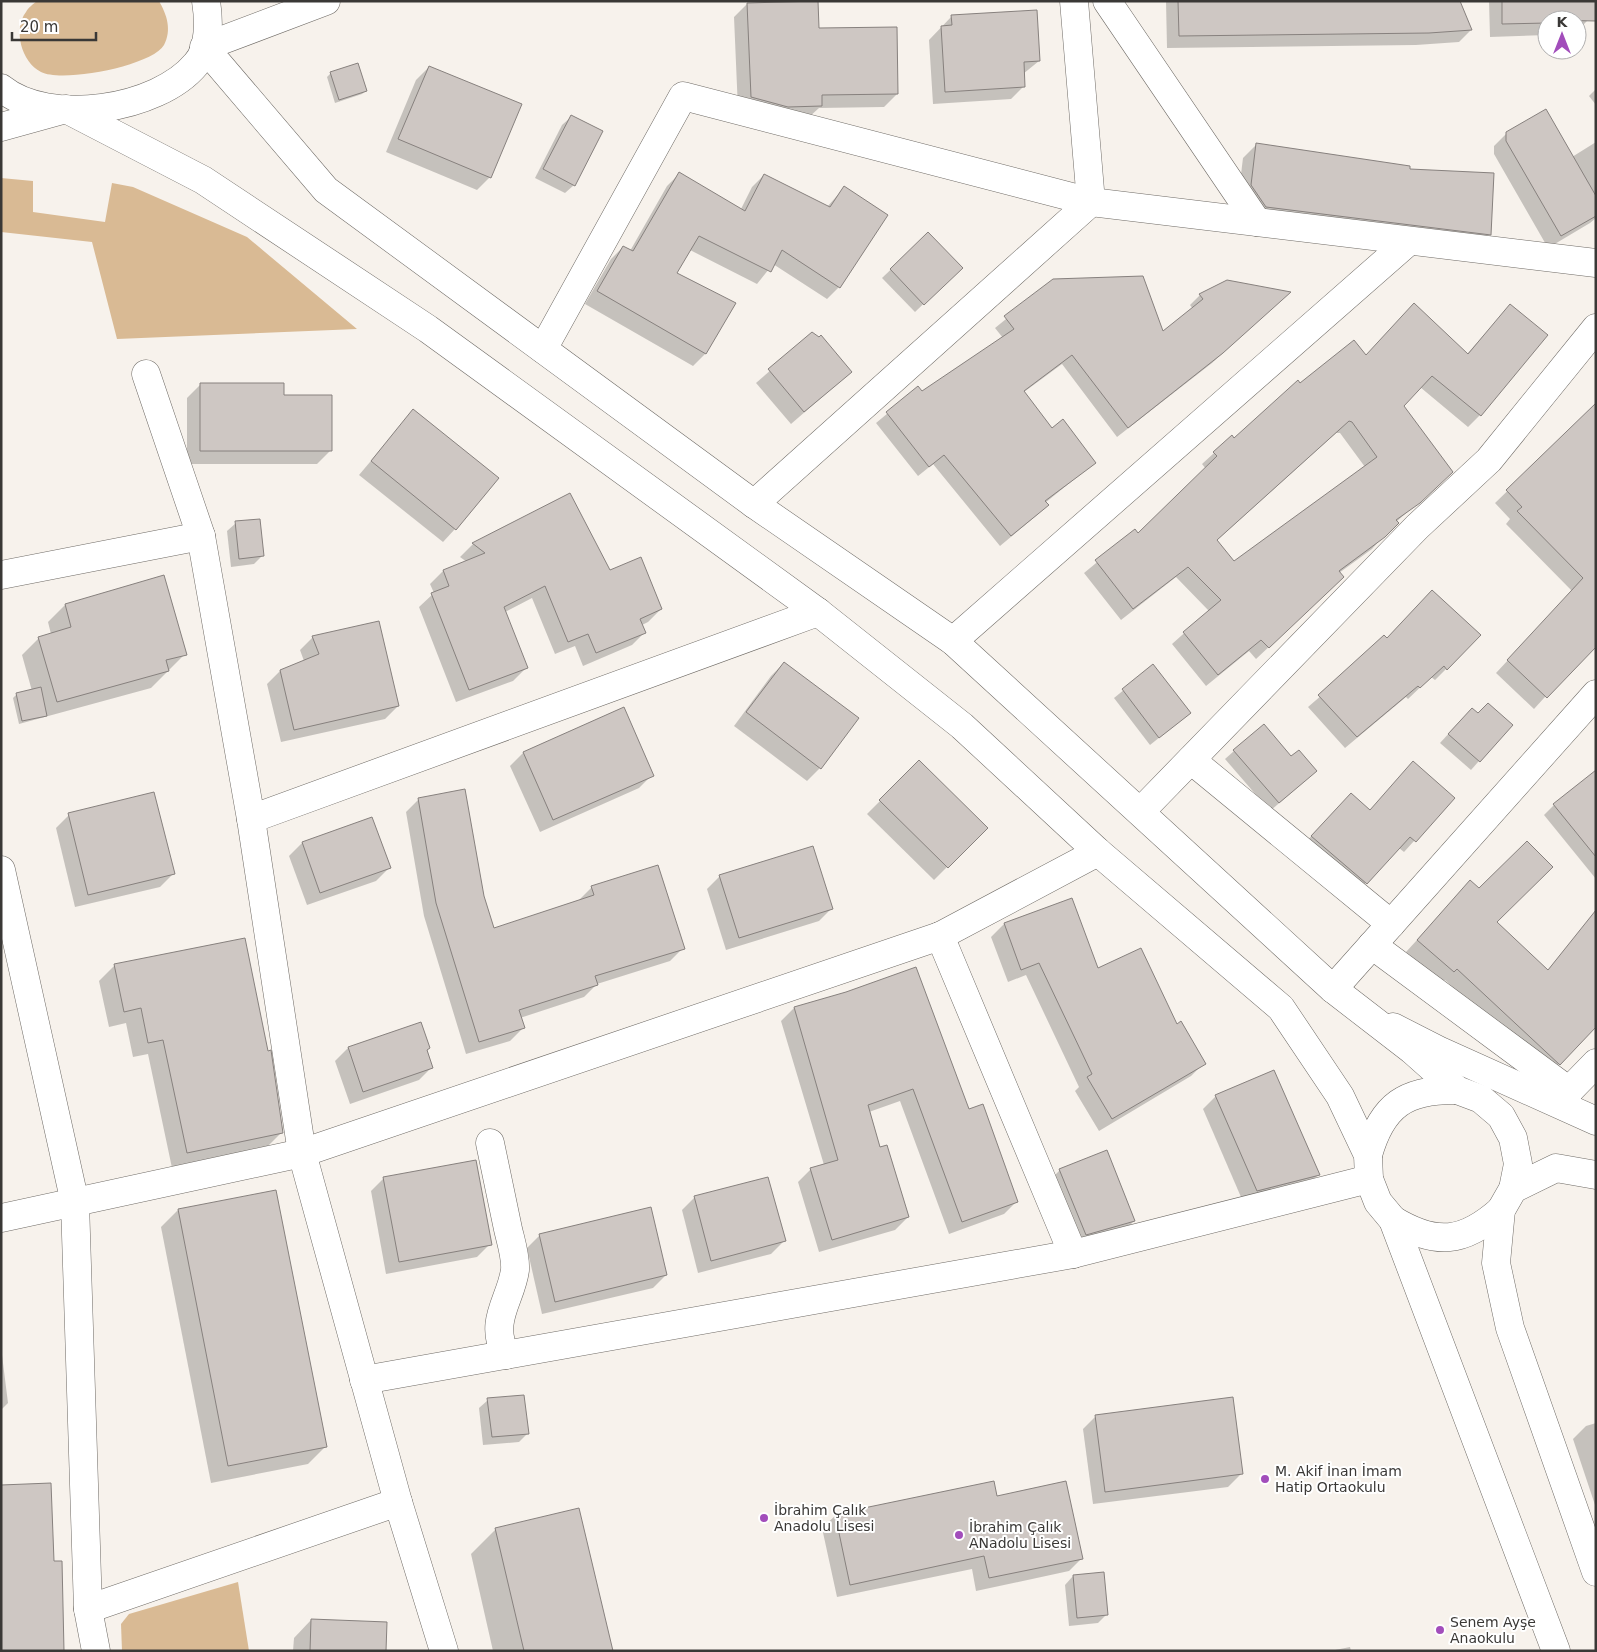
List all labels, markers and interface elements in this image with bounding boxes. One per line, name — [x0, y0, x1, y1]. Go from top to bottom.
scale bar — [12, 10, 96, 42]
north arrow — [1537, 10, 1587, 60]
text: K — [1557, 14, 1569, 30]
text: 20 m — [20, 18, 58, 36]
place label: M. Akif İnan İmam Hatip Ortaokulu — [1275, 1462, 1402, 1495]
marker: M. Akif İnan İmam Hatip Ortaokulu — [1259, 1473, 1271, 1485]
place label: İbrahim Çalık Anadolu Lisesi — [774, 1501, 874, 1534]
marker: İbrahim Çalık Anadolu Lisesi — [758, 1512, 770, 1524]
place label: İbrahim Çalık ANadolu Lisesi — [969, 1518, 1071, 1551]
marker: İbrahim Çalık ANadolu Lisesi — [953, 1529, 965, 1541]
place label: Senem Ayşe Anaokulu — [1450, 1614, 1536, 1646]
marker: Senem Ayşe Anaokulu — [1434, 1624, 1446, 1636]

